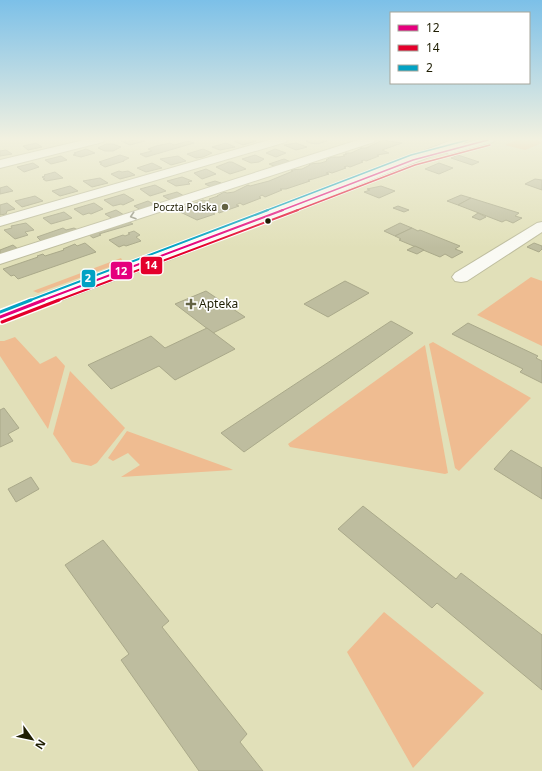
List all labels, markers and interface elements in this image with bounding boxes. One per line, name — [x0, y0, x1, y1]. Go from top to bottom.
legend — [390, 12, 530, 84]
text: 12 — [426, 19, 440, 36]
text: 14 — [426, 39, 440, 56]
text: 2 — [426, 59, 433, 76]
place label: Poczta Polska — [153, 200, 217, 214]
marker: Poczta Polska — [220, 202, 230, 212]
one-way arrow — [129, 211, 136, 220]
unlabelled marker — [263, 216, 273, 226]
line badge: 14 — [140, 256, 163, 275]
text: 14 — [145, 257, 158, 272]
line badge: 12 — [110, 261, 133, 280]
text: 12 — [115, 263, 127, 278]
line badge: 2 — [81, 269, 96, 288]
text: 2 — [85, 270, 91, 285]
place label: Apteka — [199, 295, 238, 312]
marker: Apteka — [186, 299, 196, 309]
north arrow — [12, 719, 52, 759]
text: N — [32, 737, 50, 753]

